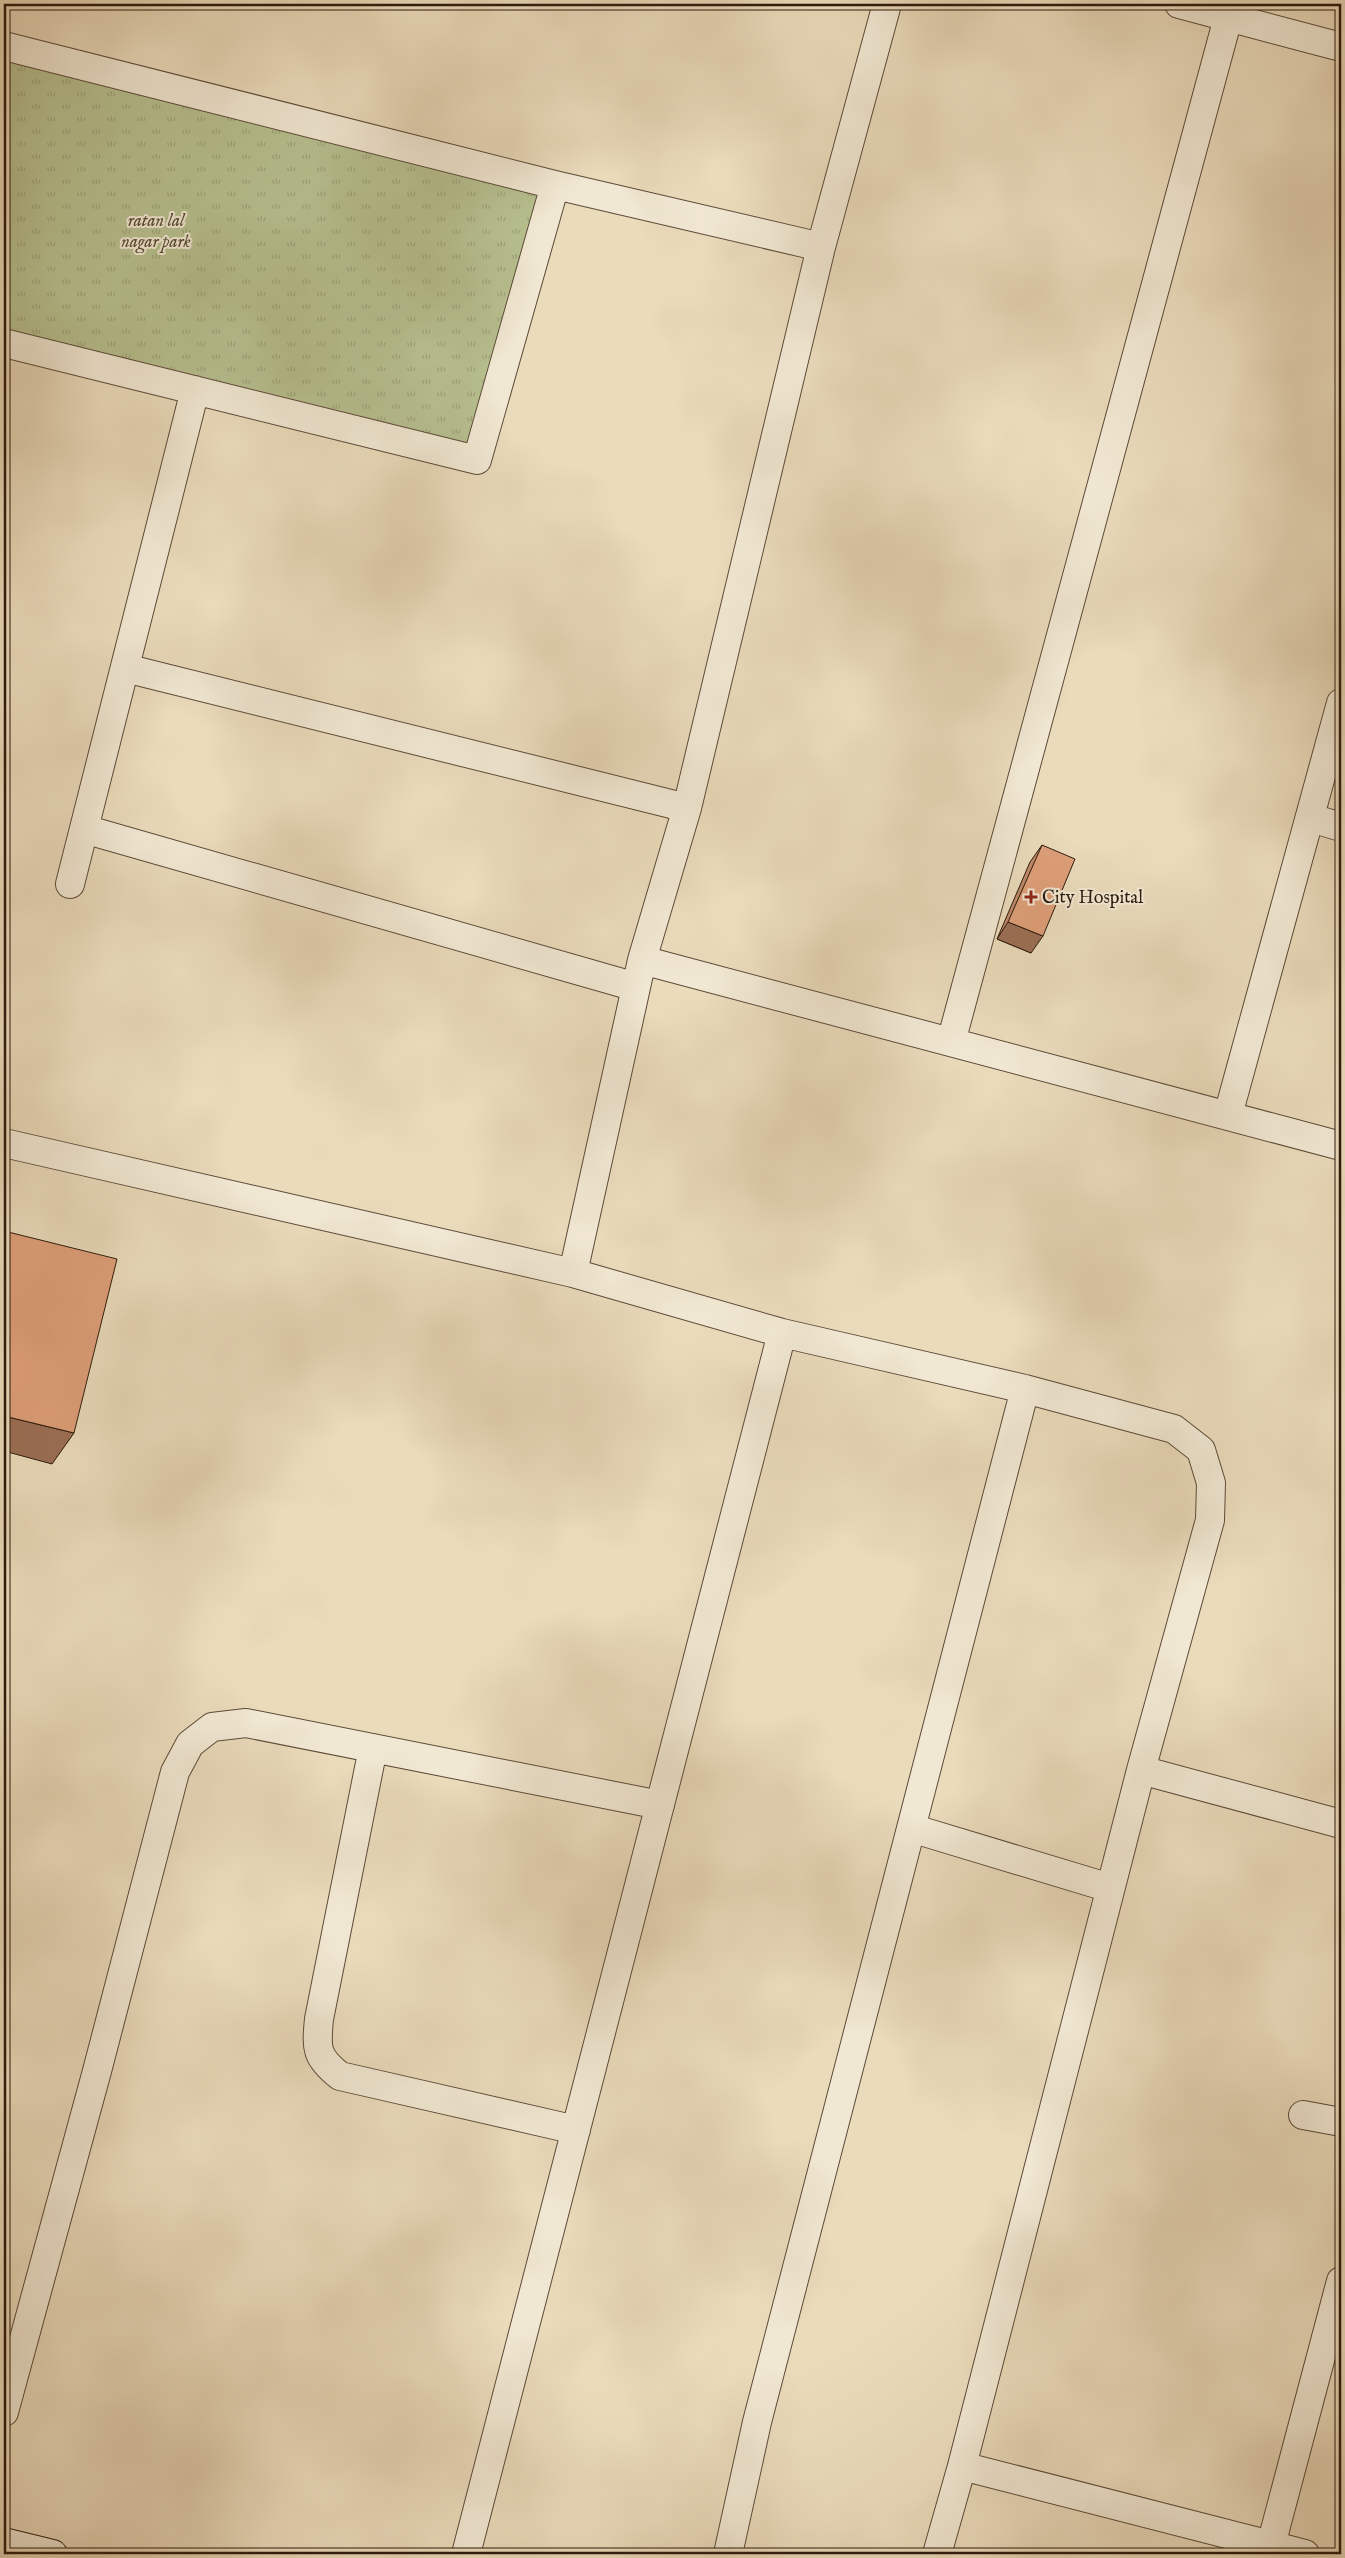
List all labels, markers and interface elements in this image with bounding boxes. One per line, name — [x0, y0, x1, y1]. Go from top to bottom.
park label: ratan lal nagar park — [121, 210, 191, 254]
place label: City Hospital — [1042, 887, 1143, 910]
marker: City Hospital — [1024, 890, 1038, 904]

